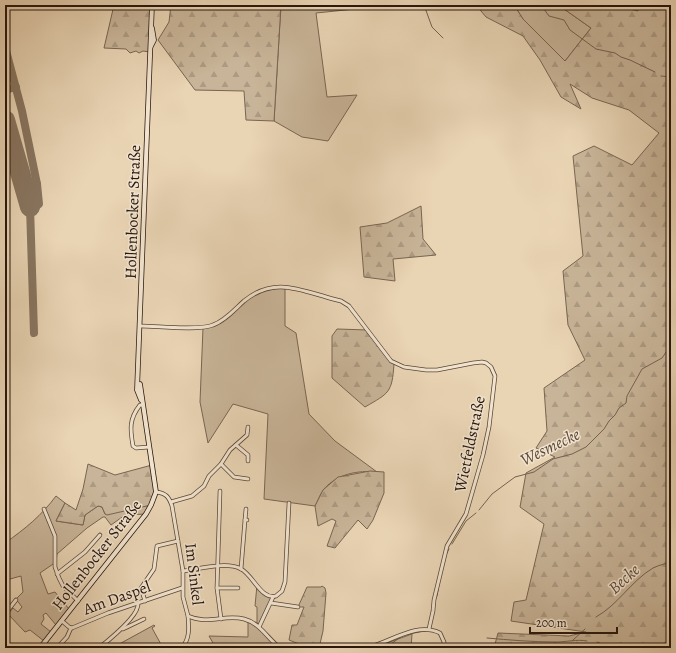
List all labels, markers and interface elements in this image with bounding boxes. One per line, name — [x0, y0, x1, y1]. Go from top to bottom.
street label: Hollenbocker Straße — [120, 145, 146, 279]
street label: Wietfeldstraße — [449, 394, 491, 495]
water label: Wesmecke — [516, 423, 584, 471]
street label: Hollenbocker Straße — [47, 495, 147, 615]
street label: Im Sinkel — [179, 542, 209, 606]
water label: Becke — [603, 559, 645, 599]
street label: Am Daspel — [79, 576, 154, 621]
scale bar — [530, 609, 617, 635]
text: 200 m — [536, 615, 567, 631]

